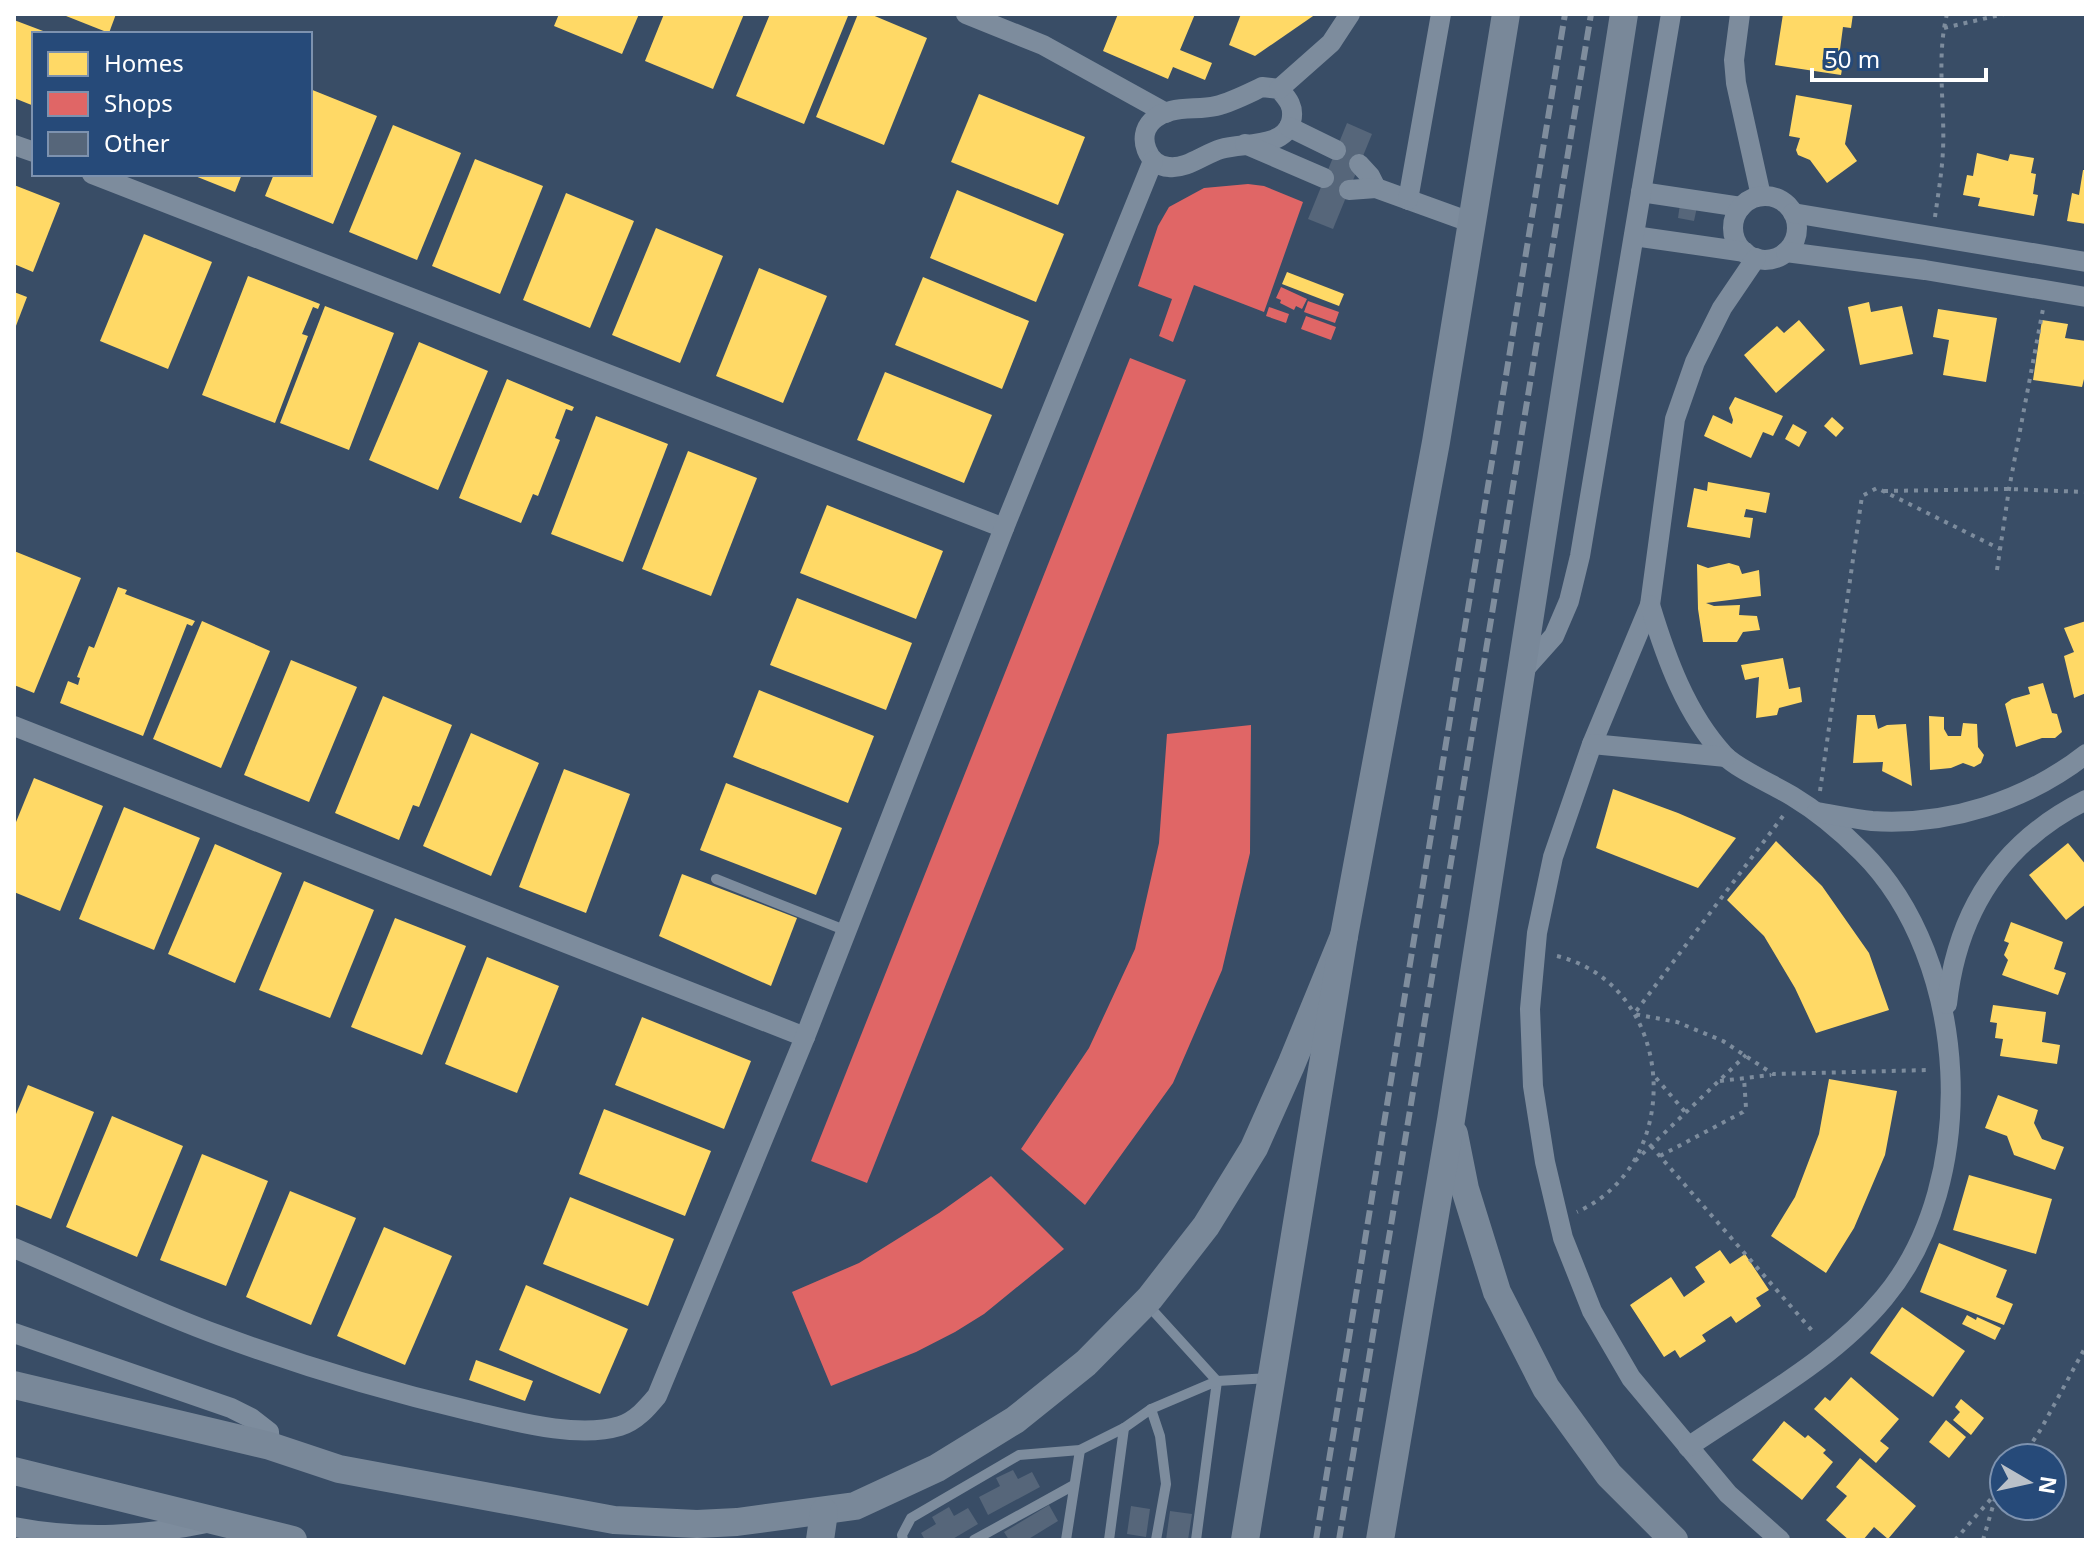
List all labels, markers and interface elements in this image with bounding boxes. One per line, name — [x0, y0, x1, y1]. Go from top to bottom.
legend — [32, 32, 312, 176]
scale bar — [1812, 32, 1986, 82]
text: 50 m — [1824, 42, 1880, 75]
text: Homes — [104, 46, 184, 79]
text: Shops — [104, 86, 173, 119]
text: Other — [104, 126, 170, 159]
north arrow — [1988, 1442, 2068, 1522]
text: N — [2033, 1474, 2065, 1496]

